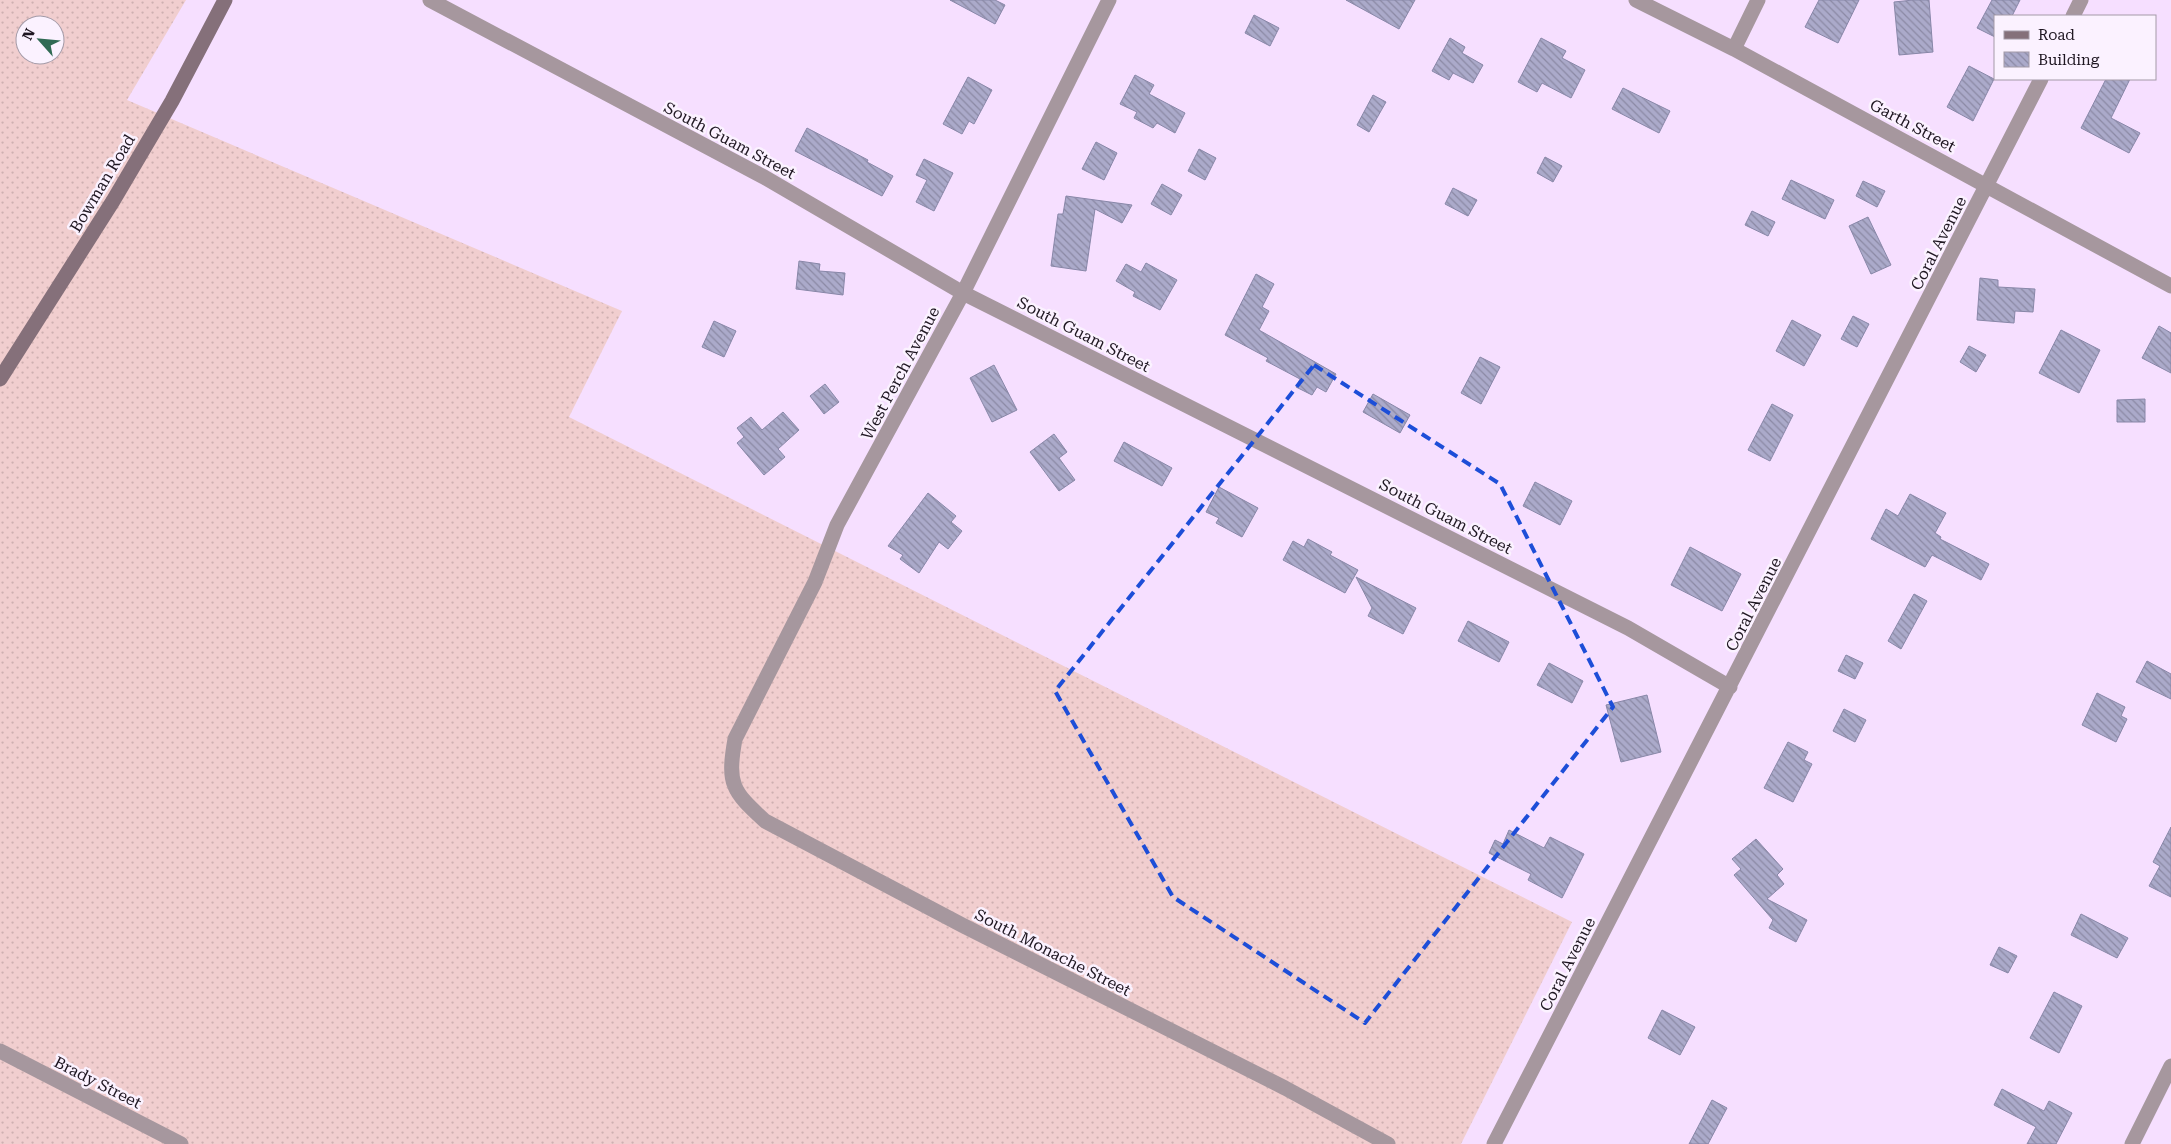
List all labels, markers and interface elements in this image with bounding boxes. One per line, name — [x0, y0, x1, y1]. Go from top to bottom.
north arrow — [15, 15, 65, 65]
legend — [1994, 15, 2156, 80]
text: N — [19, 25, 38, 43]
text: Road — [2038, 26, 2075, 44]
text: Building — [2038, 51, 2100, 69]
street label: Garth Street — [1867, 95, 1959, 156]
street label: South Guam Street — [661, 98, 799, 183]
street label: Bowman Road — [66, 131, 139, 235]
street label: Coral Avenue — [1907, 193, 1970, 293]
street label: South Guam Street — [1014, 293, 1153, 376]
street label: West Perch Avenue — [857, 303, 944, 443]
street label: South Guam Street — [1376, 475, 1515, 558]
street label: Coral Avenue — [1722, 554, 1785, 654]
street label: South Monache Street — [972, 905, 1134, 1000]
street label: Coral Avenue — [1536, 914, 1599, 1014]
street label: Brady Street — [51, 1052, 145, 1113]

